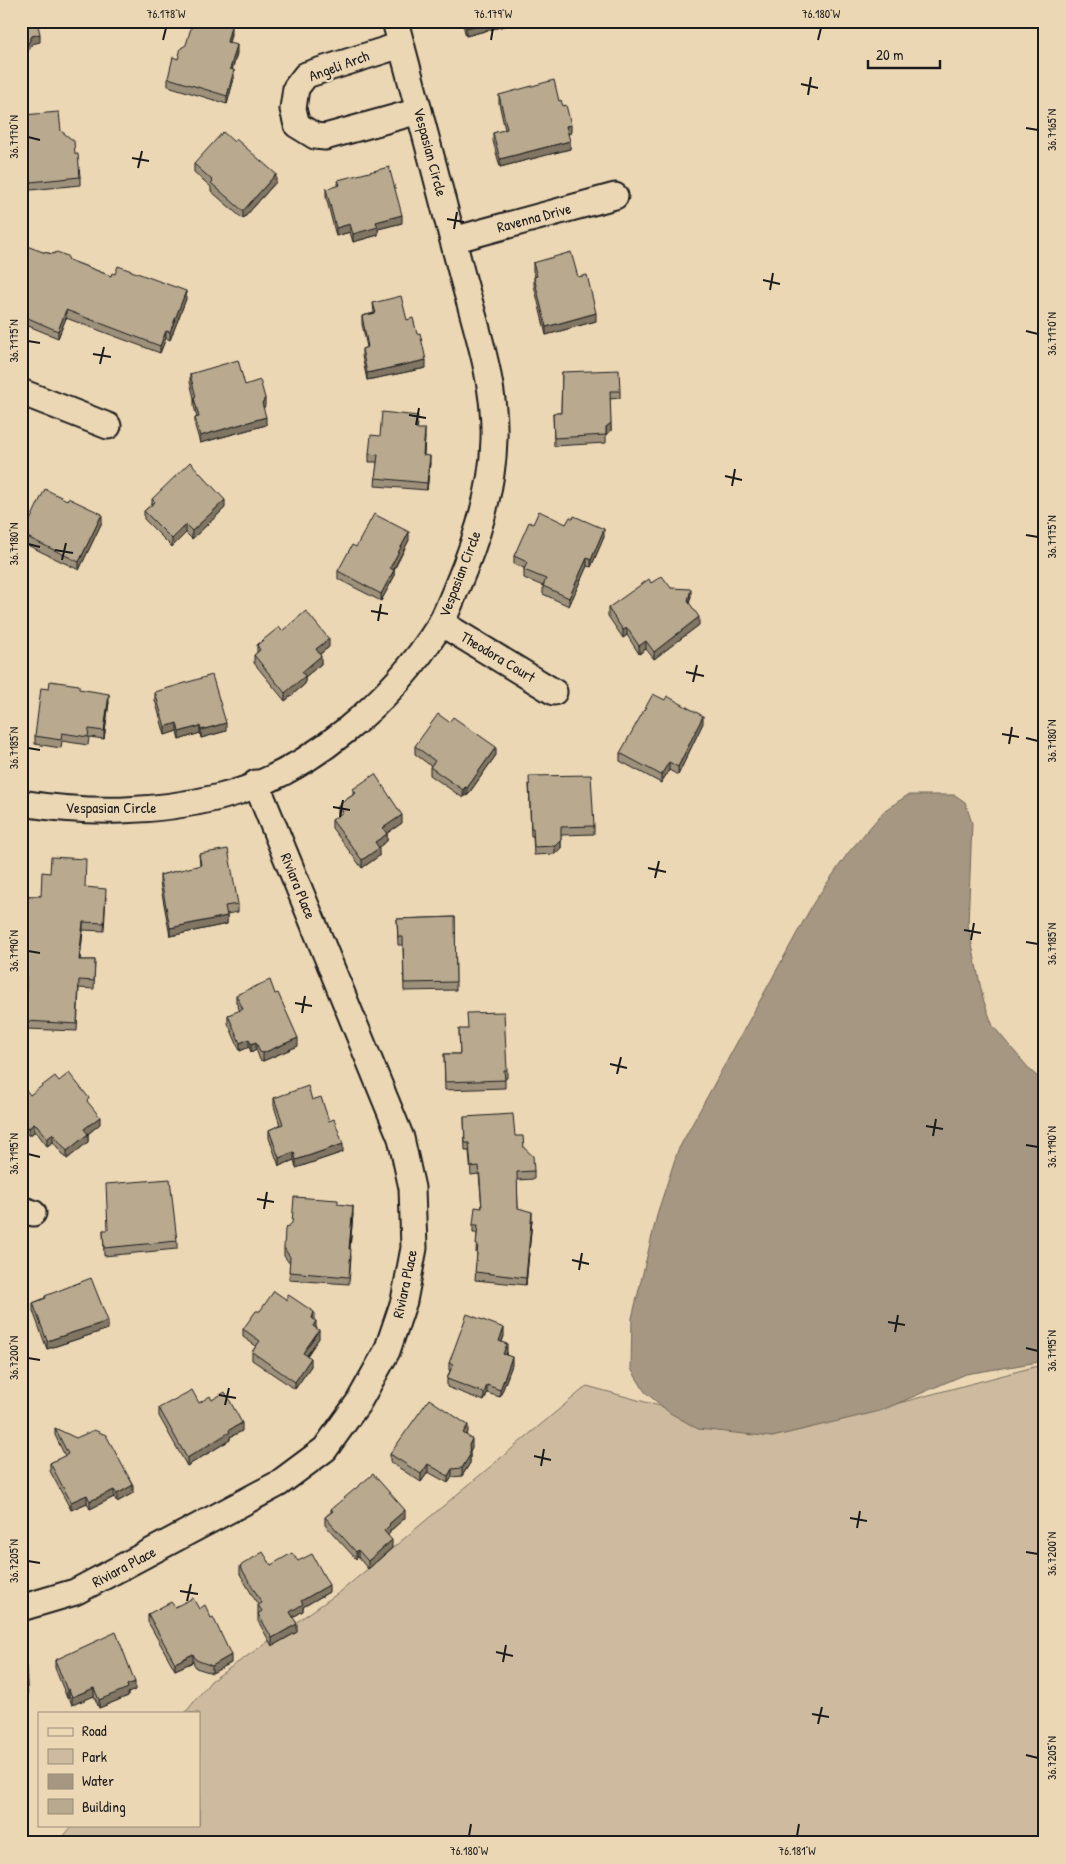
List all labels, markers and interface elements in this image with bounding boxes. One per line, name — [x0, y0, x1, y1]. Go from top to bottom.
text: 76.178°W — [147, 5, 186, 22]
text: 76.179°W — [474, 5, 513, 22]
text: 76.180°W — [802, 5, 841, 22]
scale bar — [868, 38, 941, 70]
text: 20 m — [876, 44, 903, 65]
street label: Angeli Arch — [306, 45, 372, 86]
street label: Vespasian Circle — [409, 105, 452, 198]
text: 36.7165°N — [1043, 109, 1060, 151]
text: 36.7170°N — [5, 115, 22, 159]
street label: Ravenna Drive — [495, 198, 573, 237]
text: 36.7170°N — [1043, 312, 1060, 356]
text: 36.7175°N — [5, 319, 22, 363]
text: 36.7175°N — [1043, 515, 1060, 559]
text: 36.7180°N — [5, 523, 22, 565]
street label: Vespasian Circle — [433, 528, 486, 620]
street label: Theodora Court — [457, 626, 540, 688]
text: 36.7180°N — [1043, 720, 1060, 762]
text: 36.7185°N — [5, 727, 22, 769]
street label: Vespasian Circle — [66, 797, 156, 818]
street label: Riviara Place — [276, 850, 321, 922]
text: 36.7185°N — [1043, 923, 1060, 965]
text: 36.7190°N — [5, 930, 22, 972]
text: 36.7190°N — [1043, 1126, 1060, 1168]
text: 36.7195°N — [5, 1133, 22, 1175]
street label: Riviara Place — [387, 1248, 422, 1320]
text: 36.7195°N — [1043, 1330, 1060, 1372]
text: 36.7200°N — [5, 1336, 22, 1380]
text: 36.7200°N — [1043, 1532, 1060, 1576]
text: 36.7205°N — [5, 1539, 22, 1583]
street label: Riviara Place — [88, 1541, 159, 1592]
legend — [38, 1712, 200, 1826]
text: Road — [82, 1720, 107, 1741]
text: 36.7205°N — [1043, 1736, 1060, 1780]
text: Park — [82, 1746, 107, 1767]
text: Water — [82, 1770, 114, 1791]
text: Building — [82, 1796, 126, 1817]
text: 76.180°W — [450, 1842, 489, 1859]
text: 76.181°W — [778, 1842, 816, 1859]

